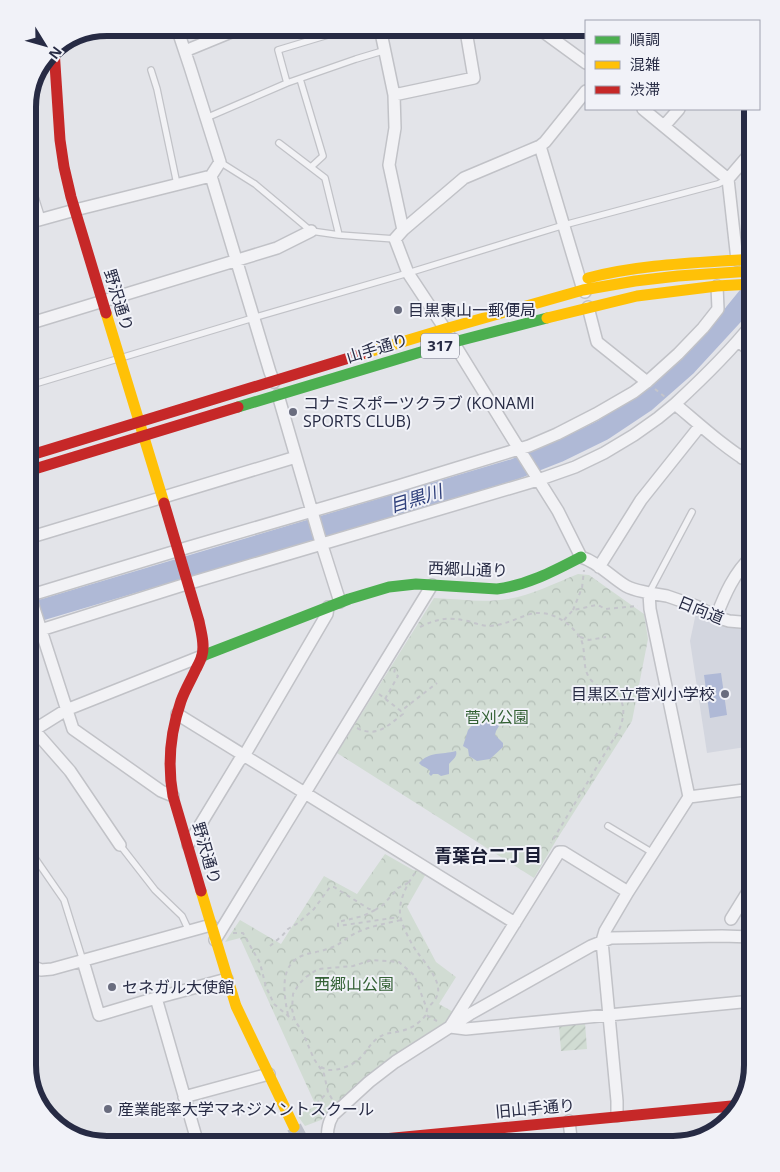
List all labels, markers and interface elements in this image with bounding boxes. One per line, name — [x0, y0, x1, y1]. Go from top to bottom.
north arrow — [20, 20, 70, 70]
legend — [585, 20, 760, 110]
text: 順調 — [630, 29, 660, 49]
text: N — [45, 43, 67, 63]
text: 混雑 — [630, 54, 660, 74]
text: 渋滞 — [630, 79, 660, 99]
street label: 野沢通り — [99, 266, 139, 334]
place label: 目黒東山一郵便局 — [408, 299, 536, 321]
marker: 目黒東山一郵便局 — [392, 304, 404, 316]
street label: 山手通り — [343, 328, 411, 368]
road number: 317 — [421, 334, 459, 358]
place label: コナミスポーツクラブ (KONAMI SPORTS CLUB) — [303, 392, 535, 432]
marker: コナミスポーツクラブ (KONAMI SPORTS CLUB) — [287, 406, 299, 418]
water label: 目黒川 — [386, 478, 447, 517]
street label: 西郷山通り — [428, 557, 508, 581]
street label: 日向道 — [675, 591, 727, 629]
place label: 目黒区立菅刈小学校 — [571, 683, 715, 705]
marker: 目黒区立菅刈小学校 — [719, 688, 731, 700]
park label: 菅刈公園 — [465, 706, 529, 728]
street label: 野沢通り — [188, 819, 226, 887]
district label: 青葉台二丁目 — [434, 843, 542, 867]
park label: 西郷山公園 — [314, 973, 394, 995]
place label: セネガル大使館 — [122, 976, 234, 998]
marker: セネガル大使館 — [106, 981, 118, 993]
street label: 旧山手通り — [494, 1094, 576, 1122]
place label: 産業能率大学マネジメントスクール — [118, 1098, 374, 1120]
marker: 産業能率大学マネジメントスクール — [102, 1103, 114, 1115]

